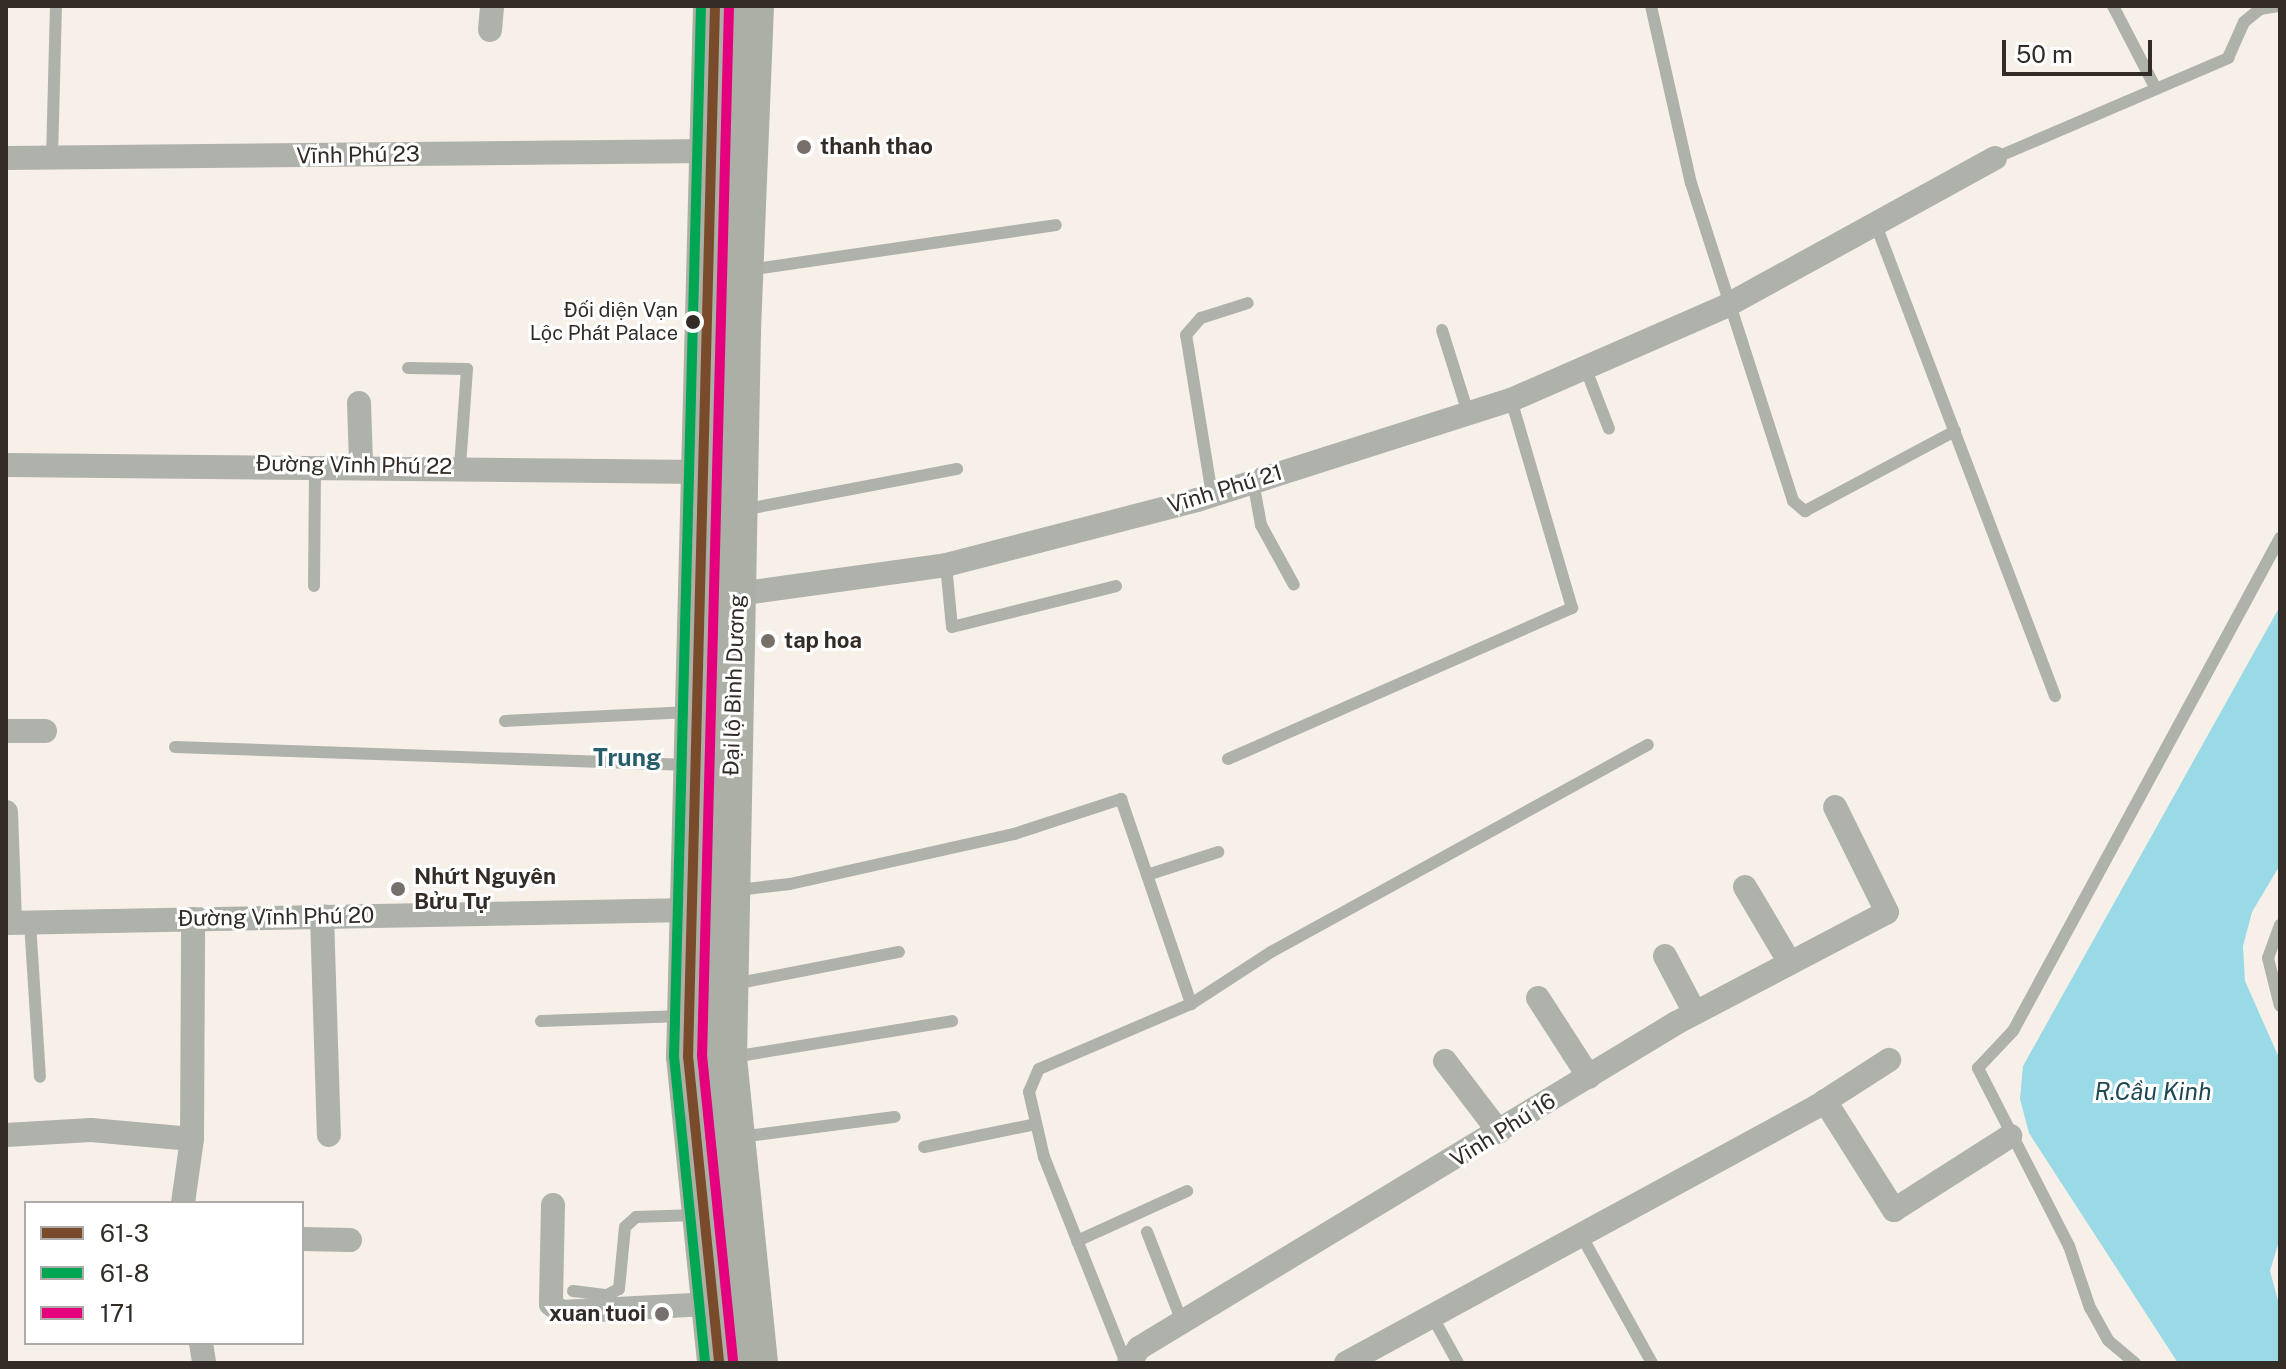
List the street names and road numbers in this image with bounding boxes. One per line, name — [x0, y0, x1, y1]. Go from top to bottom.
street label: Vĩnh Phú 23 — [296, 141, 420, 169]
street label: Đường Vĩnh Phú 22 — [255, 450, 453, 480]
street label: Vĩnh Phú 21 — [1164, 459, 1286, 519]
street label: Đại lộ Bình Dương — [718, 594, 750, 776]
street label: Đường Vĩnh Phú 20 — [177, 902, 375, 932]
street label: Vĩnh Phú 16 — [1445, 1087, 1561, 1173]

